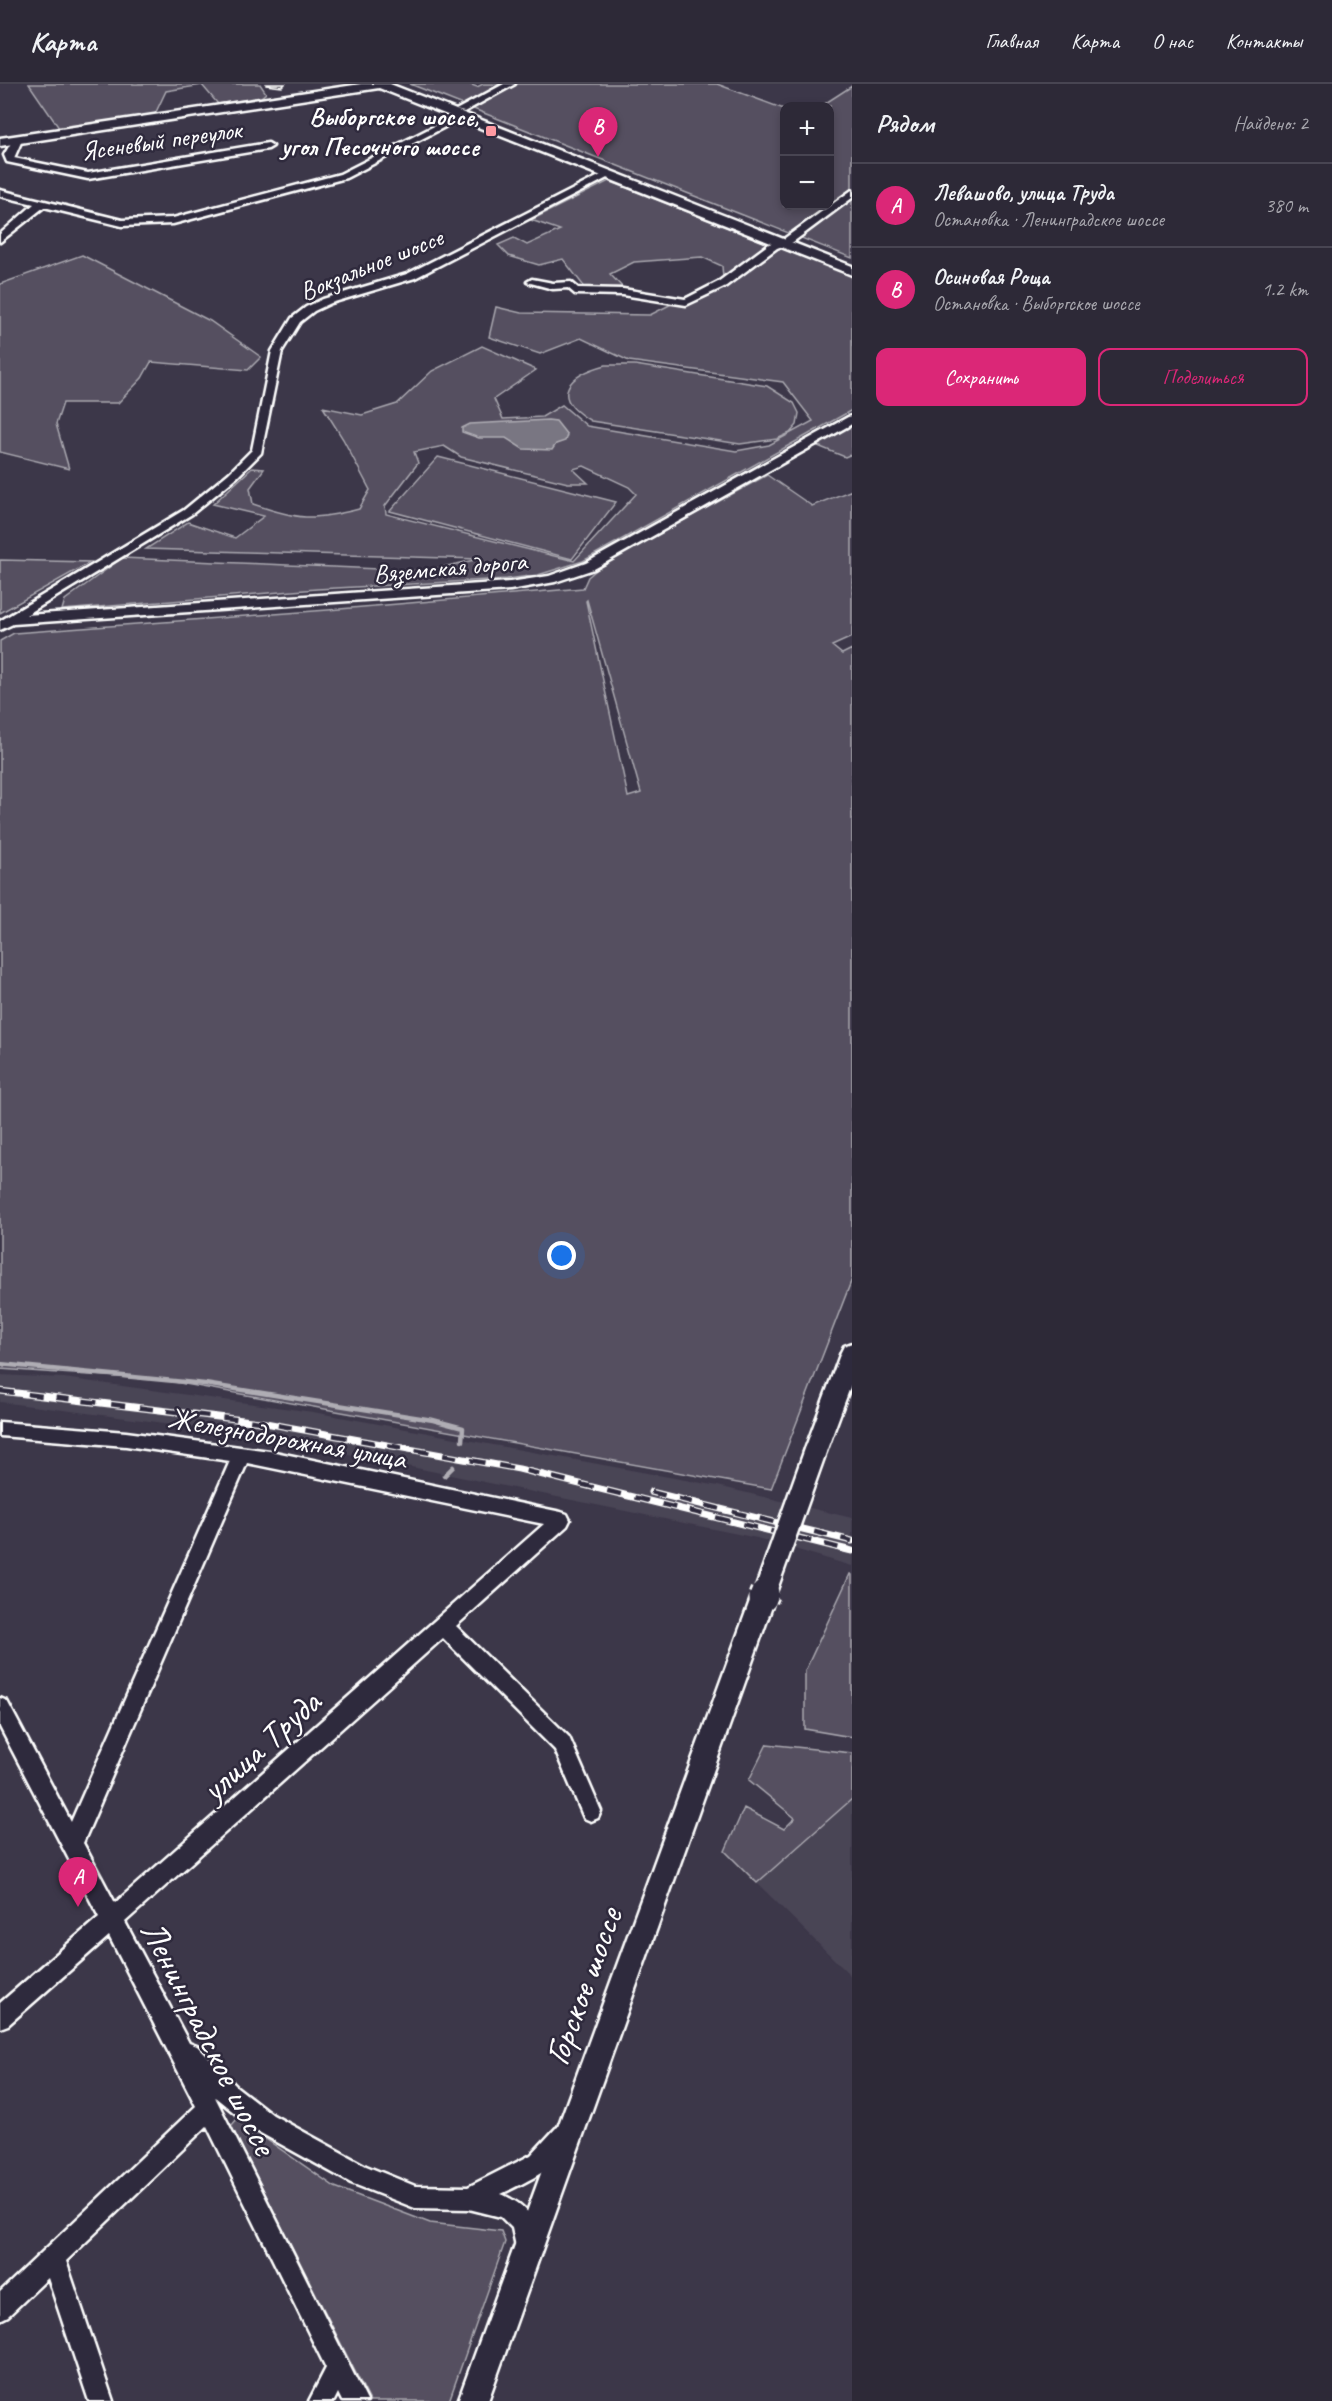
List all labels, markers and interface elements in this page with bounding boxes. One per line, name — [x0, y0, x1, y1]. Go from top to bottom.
text: Карта — [30, 24, 97, 59]
text: Главная — [985, 28, 1038, 54]
text: Карта — [1071, 28, 1119, 54]
text: О нас — [1152, 28, 1193, 54]
text: Контакты — [1226, 28, 1302, 54]
place label: Выборгское шоссе, угол Песочного шоссе — [279, 100, 481, 163]
map controls — [780, 102, 834, 210]
button: + — [780, 102, 834, 156]
pin: B — [578, 107, 618, 157]
text: Рядом — [876, 107, 934, 140]
text: Найдено: 2 — [1233, 111, 1308, 136]
street label: Ясеневый переулок — [79, 113, 246, 168]
marker: Выборгское шоссе, угол Песочного шоссе — [484, 124, 498, 138]
button: − — [780, 156, 834, 210]
text: Левашово, улица Труда — [933, 179, 1114, 207]
text: A — [890, 193, 901, 218]
text: 380 m — [1265, 193, 1308, 218]
text: Остановка · Ленинградское шоссе — [933, 207, 1164, 232]
street label: Вокзальное шоссе — [295, 220, 449, 308]
text: Осиновая Роща — [933, 263, 1049, 291]
text: B — [890, 277, 901, 302]
text: 1.2 km — [1262, 277, 1308, 302]
text: Остановка · Выборгское шоссе — [933, 291, 1139, 316]
button: Сохранить — [876, 348, 1086, 406]
button: Поделиться — [1098, 348, 1308, 406]
street label: Вяземская дорога — [372, 544, 530, 592]
your location — [547, 1241, 576, 1270]
street label: Железнодорожная улица — [165, 1398, 411, 1478]
street label: улица Труда — [189, 1678, 332, 1813]
pin: A — [58, 1858, 98, 1907]
street label: Горское шоссе — [533, 1899, 633, 2071]
street label: Ленинградское шоссе — [130, 1912, 289, 2164]

